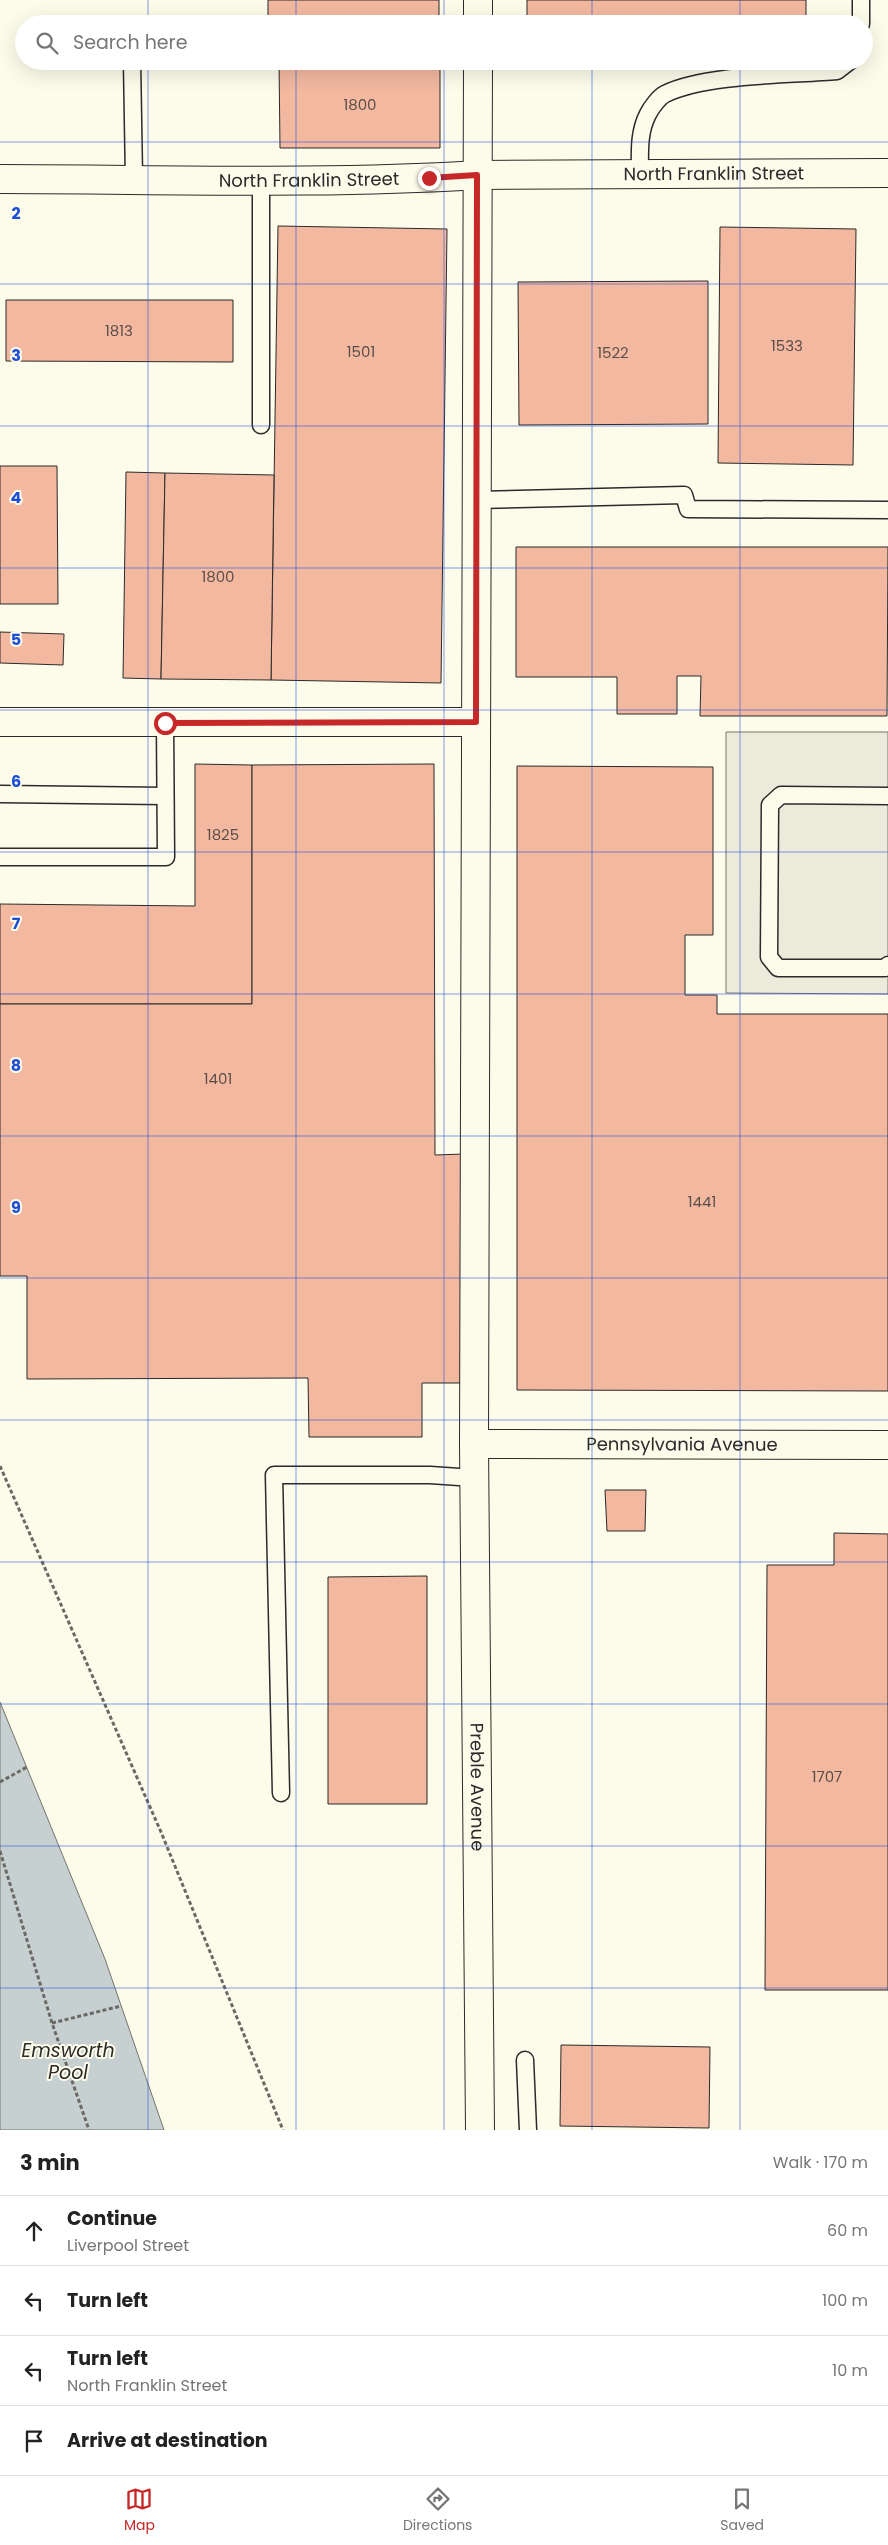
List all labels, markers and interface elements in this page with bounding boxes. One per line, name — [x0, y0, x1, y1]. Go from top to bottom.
search box — [15, 15, 873, 70]
icon: search — [33, 29, 61, 57]
text: Search here — [73, 29, 187, 56]
house number: 1800 — [343, 94, 377, 115]
street label: North Franklin Street — [624, 160, 804, 186]
street label: North Franklin Street — [219, 166, 400, 193]
route end — [418, 167, 441, 190]
text: 2 — [11, 202, 21, 225]
house number: 1813 — [105, 320, 133, 341]
house number: 1533 — [771, 335, 803, 356]
house number: 1501 — [347, 341, 375, 362]
house number: 1522 — [597, 342, 629, 363]
text: 3 — [11, 344, 21, 367]
text: 4 — [11, 486, 22, 509]
house number: 1800 — [201, 566, 235, 587]
text: 5 — [11, 628, 21, 651]
route start — [154, 712, 177, 735]
text: 6 — [11, 770, 21, 793]
house number: 1825 — [207, 824, 239, 845]
text: 7 — [12, 912, 21, 935]
text: 8 — [11, 1054, 21, 1077]
house number: 1401 — [204, 1068, 232, 1089]
house number: 1441 — [688, 1191, 716, 1212]
text: 9 — [11, 1196, 21, 1219]
street label: Pennsylvania Avenue — [586, 1431, 778, 1457]
street label: Preble Avenue — [464, 1723, 491, 1851]
house number: 1707 — [812, 1766, 842, 1787]
water label: Emsworth Pool — [21, 2037, 115, 2086]
text: 3 min — [20, 2148, 80, 2177]
text: Walk · 170 m — [773, 2151, 868, 2174]
text: Continue — [67, 2205, 157, 2232]
icon: ahead — [20, 2217, 48, 2245]
text: 60 m — [827, 2219, 868, 2242]
text: Liverpool Street — [67, 2234, 189, 2257]
icon: left — [20, 2287, 48, 2315]
text: Turn left — [67, 2287, 148, 2314]
text: 100 m — [822, 2289, 868, 2312]
text: Turn left — [67, 2345, 148, 2372]
icon: left — [20, 2357, 48, 2385]
text: 10 m — [832, 2359, 868, 2382]
text: North Franklin Street — [67, 2374, 227, 2397]
icon: arrive — [20, 2427, 48, 2455]
text: Arrive at destination — [67, 2427, 268, 2454]
tab: Map — [124, 2485, 155, 2536]
tab: Directions — [403, 2485, 472, 2536]
tab: Saved — [720, 2485, 764, 2536]

